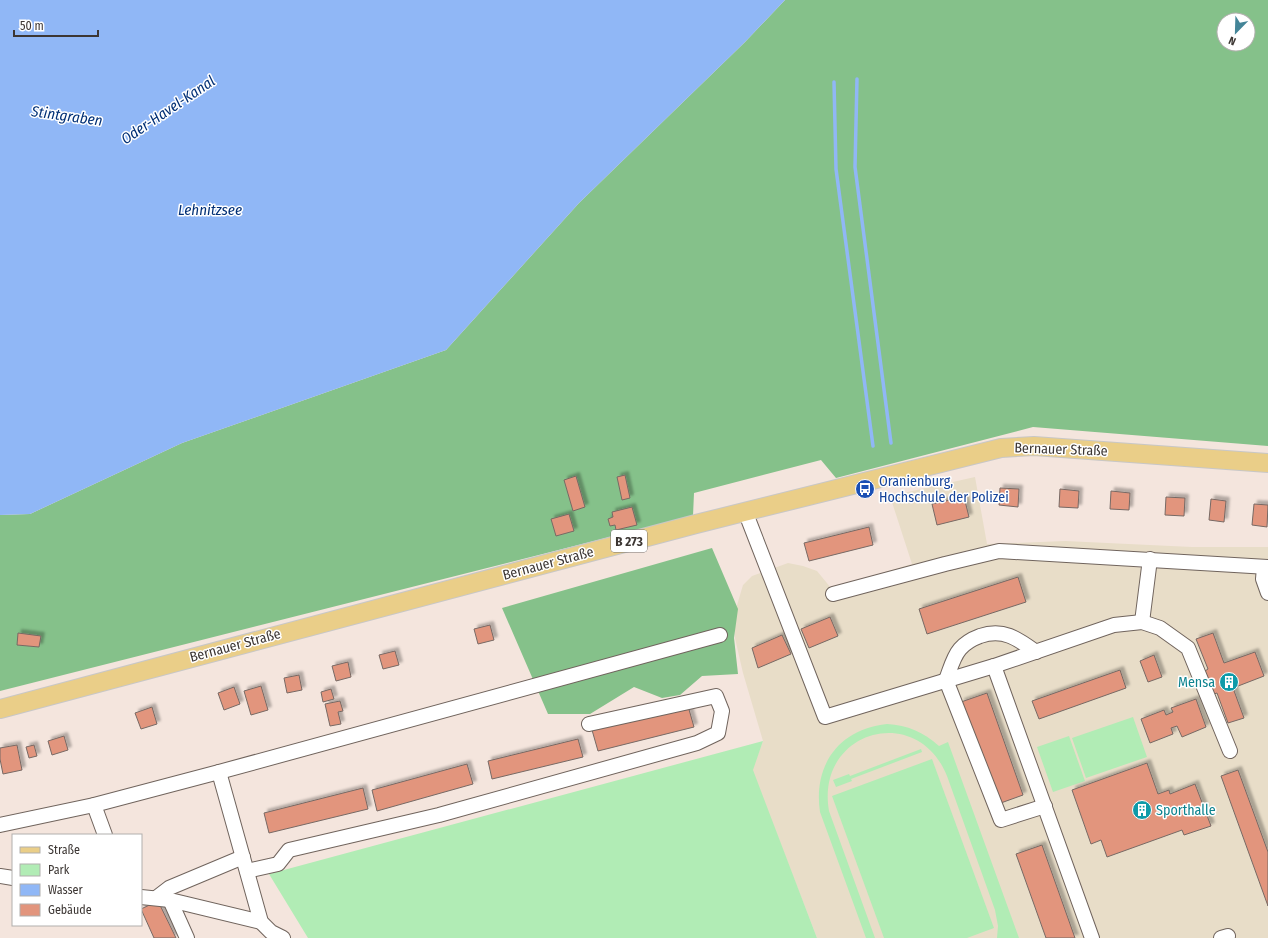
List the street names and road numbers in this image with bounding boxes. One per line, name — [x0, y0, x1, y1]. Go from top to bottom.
street label: Bernauer Straße — [1014, 439, 1108, 460]
road number: B 273 — [611, 530, 647, 552]
street label: Bernauer Straße — [501, 543, 595, 584]
street label: Bernauer Straße — [188, 625, 282, 666]

